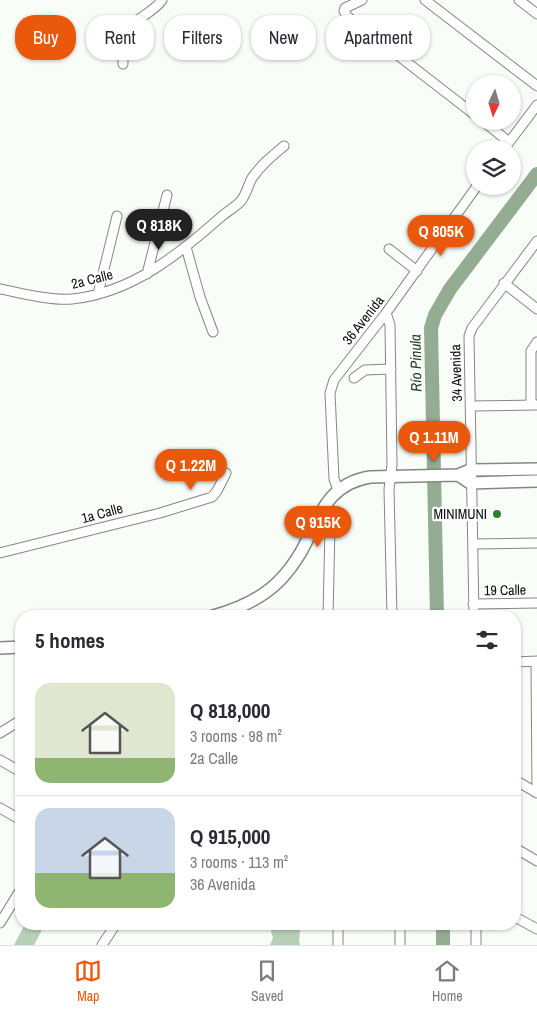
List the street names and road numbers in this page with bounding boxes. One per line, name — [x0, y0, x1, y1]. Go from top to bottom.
street label: 2a Calle — [69, 265, 115, 293]
street label: 36 Avenida — [338, 291, 388, 348]
street label: 34 Avenida — [446, 343, 466, 402]
street label: 1a Calle — [79, 499, 125, 527]
street label: 19 Calle — [484, 581, 526, 599]

